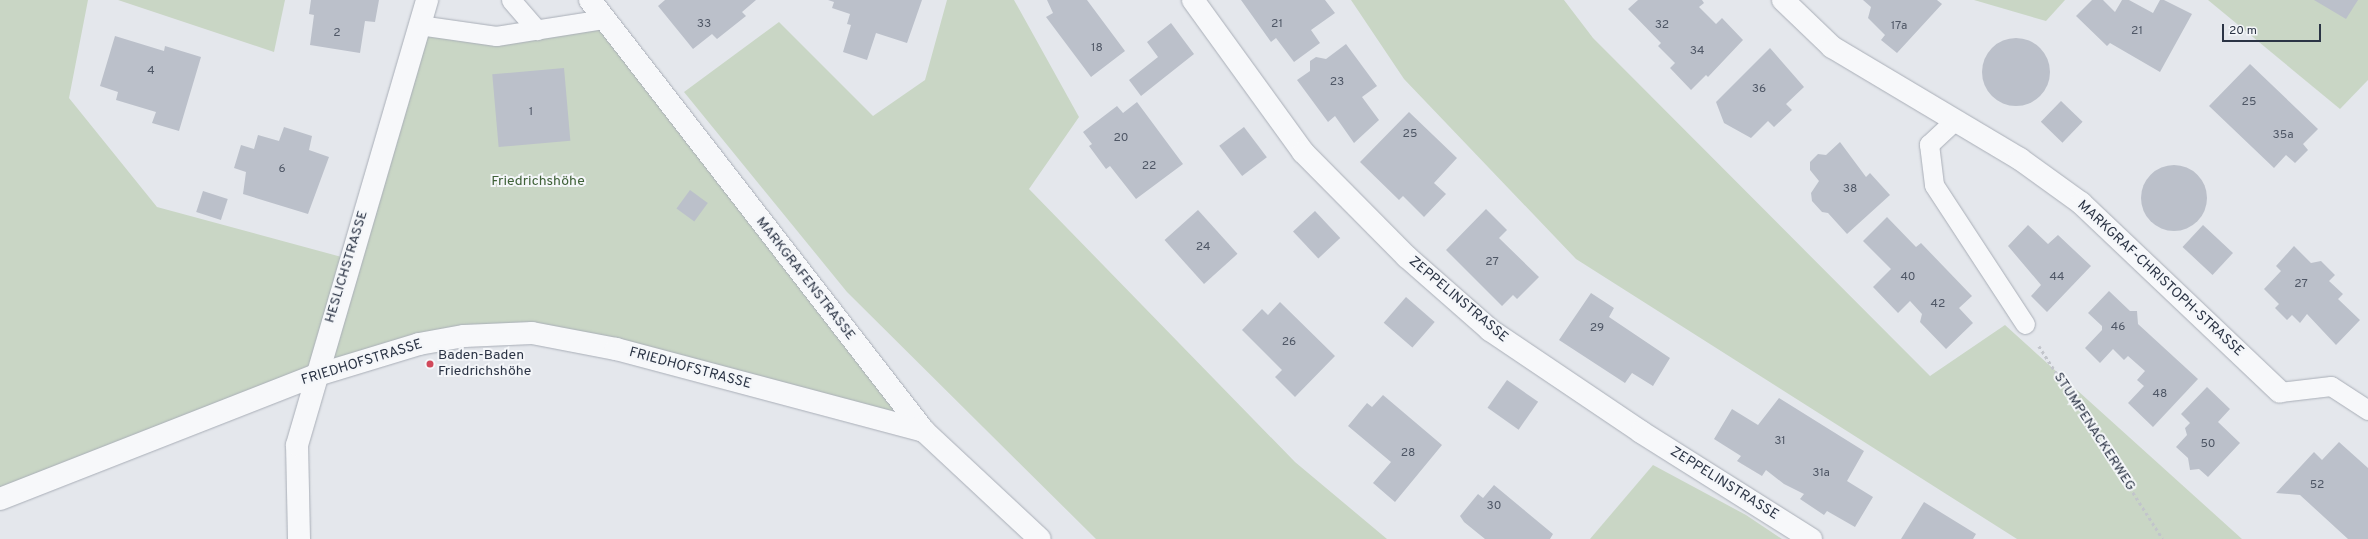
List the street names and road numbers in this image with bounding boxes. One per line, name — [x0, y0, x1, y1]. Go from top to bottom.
street label: MARKGRAF-CHRISTOPH-STRASSE — [2073, 197, 2247, 361]
street label: HESLICHSTRASSE — [322, 209, 372, 325]
street label: MARKGRAFENSTRASSE — [752, 214, 858, 344]
street label: ZEPPELINSTRASSE — [1405, 254, 1511, 346]
street label: FRIEDHOFSTRASSE — [299, 337, 425, 389]
street label: FRIEDHOFSTRASSE — [627, 345, 753, 393]
street label: STUMPENACKERWEG — [2049, 370, 2139, 494]
street label: ZEPPELINSTRASSE — [1667, 444, 1781, 524]

